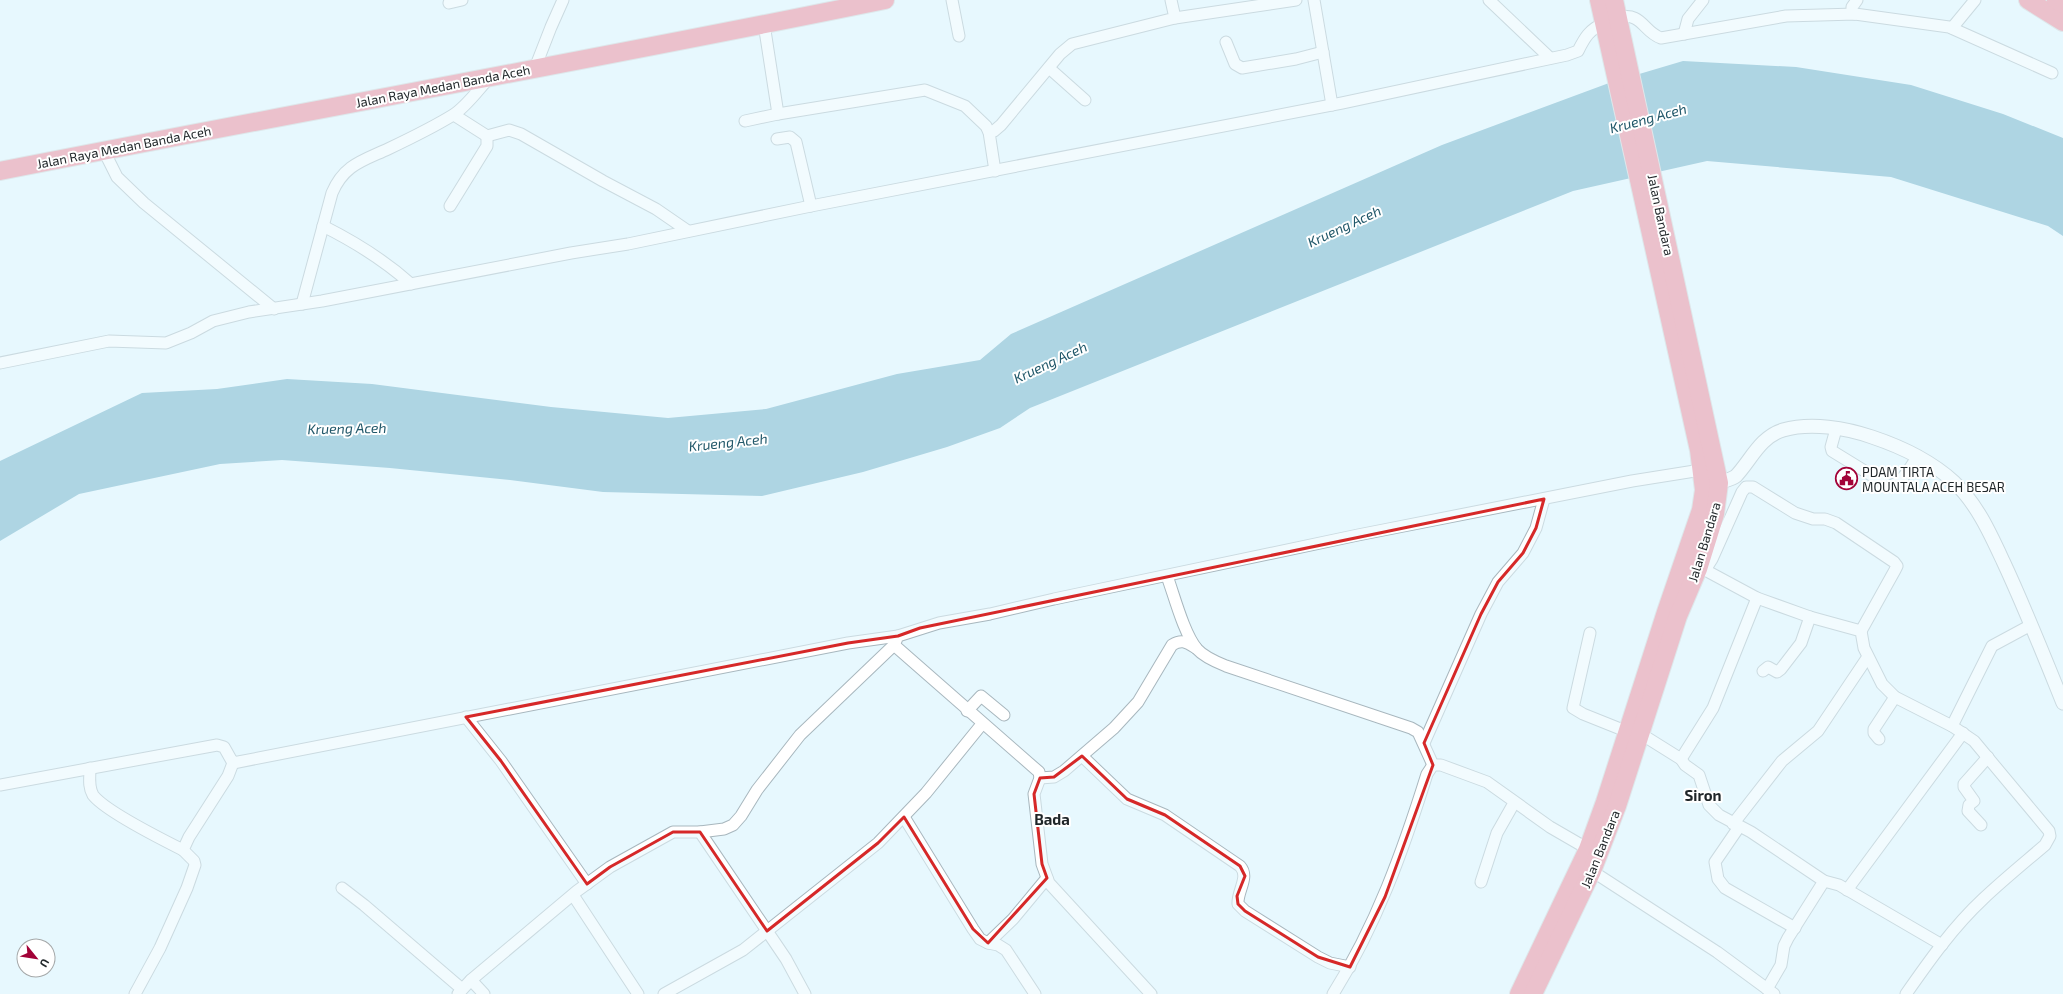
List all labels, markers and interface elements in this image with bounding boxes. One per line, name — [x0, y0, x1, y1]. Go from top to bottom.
street label: Jalan Raya Medan Banda Aceh — [354, 61, 532, 111]
water label: Krueng Aceh — [1608, 100, 1688, 136]
street label: Jalan Raya Medan Banda Aceh — [35, 122, 213, 172]
street label: Jalan Bandara — [1645, 173, 1677, 257]
water label: Krueng Aceh — [1305, 202, 1383, 250]
water label: Krueng Aceh — [1011, 338, 1089, 386]
water label: Krueng Aceh — [307, 419, 387, 437]
water label: Krueng Aceh — [688, 429, 768, 455]
place label: PDAM TIRTA MOUNTALA ACEH BESAR — [1862, 464, 2005, 495]
public building icon: PDAM TIRTA MOUNTALA ACEH BESAR — [1833, 466, 1859, 492]
street label: Jalan Bandara — [1684, 500, 1724, 584]
district label: Siron — [1684, 786, 1722, 804]
street label: Jalan Bandara — [1577, 808, 1623, 890]
district label: Bada — [1034, 810, 1070, 828]
north arrow — [16, 938, 56, 978]
text: U — [38, 957, 53, 970]

